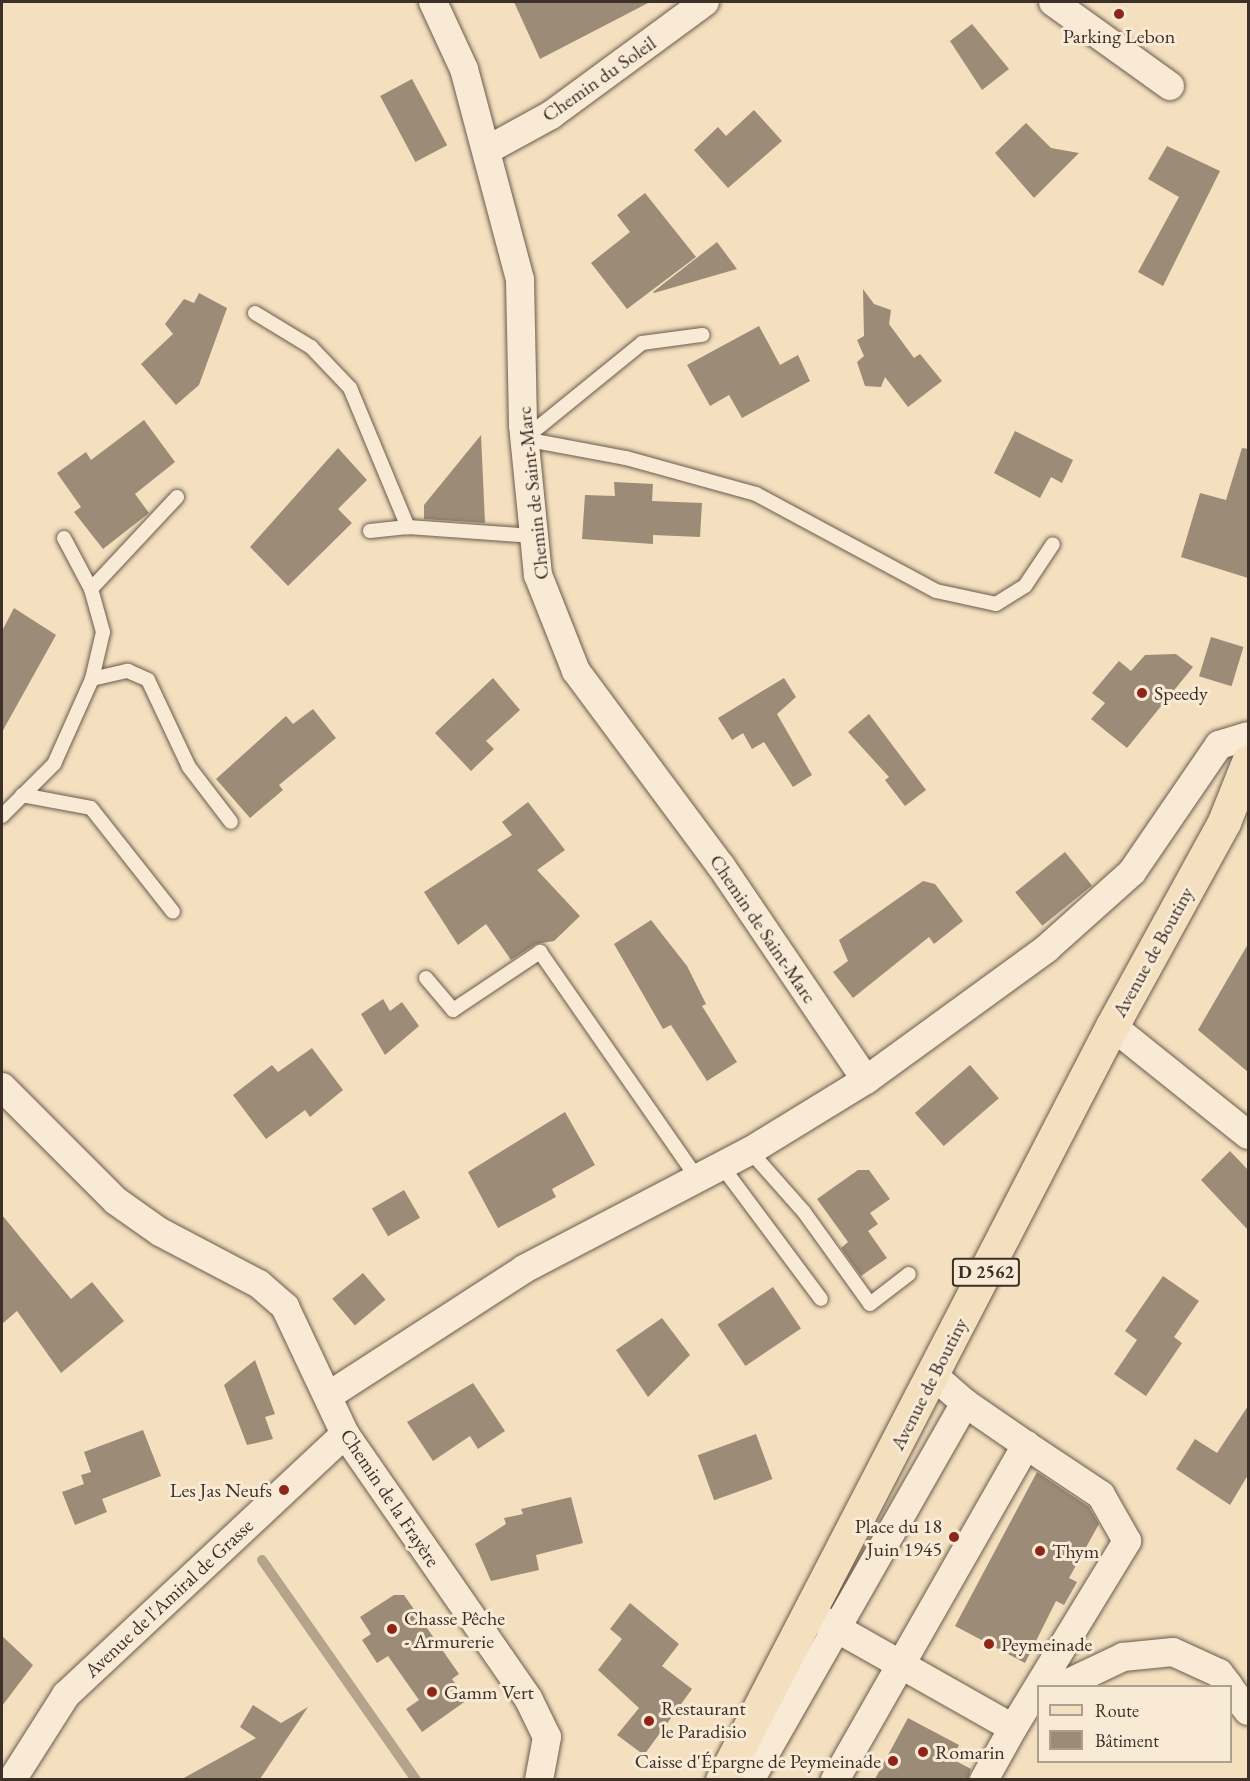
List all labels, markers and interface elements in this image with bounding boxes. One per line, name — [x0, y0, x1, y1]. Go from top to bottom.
marker: Parking Lebon — [1112, 7, 1126, 21]
place label: Parking Lebon — [1063, 24, 1175, 48]
street label: Chemin du Soleil — [538, 31, 660, 127]
street label: Chemin de Saint-Marc — [512, 405, 554, 581]
place label: Speedy — [1154, 681, 1208, 705]
marker: Speedy — [1135, 686, 1149, 700]
street label: Chemin de Saint-Marc — [704, 850, 822, 1008]
street label: Avenue de Boutiny — [1107, 883, 1199, 1021]
road number: D 2562 — [952, 1257, 1020, 1287]
street label: Avenue de Boutiny — [885, 1314, 973, 1454]
street label: Chemin de la Frayère — [335, 1424, 445, 1572]
place label: Les Jas Neufs — [170, 1478, 272, 1502]
marker: Les Jas Neufs — [277, 1483, 291, 1497]
street label: Avenue de l'Amiral de Grasse — [80, 1514, 258, 1682]
place label: Place du 18 Juin 1945 — [855, 1514, 942, 1561]
marker: Place du 18 Juin 1945 — [947, 1530, 961, 1544]
place label: Thym — [1052, 1539, 1099, 1563]
marker: Thym — [1033, 1544, 1047, 1558]
place label: Chasse Pêche - Armurerie — [404, 1606, 505, 1653]
marker: Chasse Pêche - Armurerie — [385, 1622, 399, 1636]
place label: Peymeinade — [1001, 1632, 1092, 1656]
marker: Peymeinade — [982, 1637, 996, 1651]
place label: Gamm Vert — [444, 1680, 534, 1704]
marker: Gamm Vert — [425, 1685, 439, 1699]
legend — [1037, 1685, 1232, 1763]
place label: Restaurant le Paradisio — [661, 1697, 747, 1744]
text: Route — [1095, 1699, 1139, 1722]
marker: Restaurant le Paradisio — [642, 1714, 656, 1728]
text: Bâtiment — [1095, 1729, 1159, 1752]
place label: Romarin — [935, 1740, 1005, 1764]
marker: Romarin — [916, 1745, 930, 1759]
place label: Caisse d'Épargne de Peymeinade — [635, 1749, 881, 1773]
marker: Caisse d'Épargne de Peymeinade — [886, 1754, 900, 1768]

